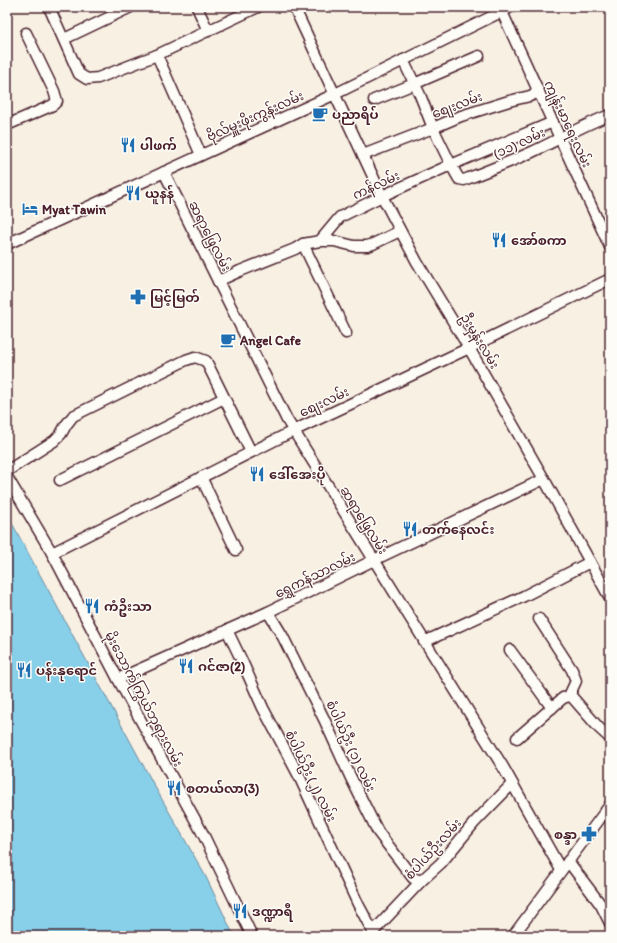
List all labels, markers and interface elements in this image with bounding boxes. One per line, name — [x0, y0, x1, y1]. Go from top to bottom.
street label: ကျန်းမာရေးလမ်း — [539, 78, 596, 171]
street label: ဗိုလ်မှူးဖိုးကွန်းလမ်း — [204, 87, 307, 147]
street label: စျေးလမ်း — [429, 88, 485, 124]
cafe icon: ပညာရိပ် — [311, 105, 329, 123]
place label: ပညာရိပ် — [332, 105, 379, 125]
street label: (၁၁) လမ်း — [490, 124, 547, 162]
restaurant icon: ပါဖက် — [119, 136, 137, 154]
place label: ပါဖက် — [140, 136, 177, 153]
street label: ကန်လမ်း — [350, 167, 403, 205]
restaurant icon: ယူနန် — [124, 184, 142, 202]
place label: ယူနန် — [145, 184, 174, 205]
street label: ဆရာဖြေလမ်း — [183, 198, 235, 275]
hotel icon: Myat Tawin — [21, 200, 39, 218]
place label: Myat Tawin — [42, 202, 107, 218]
restaurant icon: အော်စကာ — [490, 231, 508, 249]
place label: အော်စကာ — [511, 231, 567, 248]
pharmacy icon: မြင့်မြတ် — [129, 288, 147, 306]
place label: မြင့်မြတ် — [150, 288, 200, 308]
street label: ဦးမှန်းလမ်း — [455, 310, 503, 373]
cafe icon: Angel Cafe — [219, 331, 237, 349]
place label: Angel Cafe — [239, 333, 301, 349]
street label: စျေးလမ်း — [297, 383, 352, 423]
restaurant icon: ဒေါ်အေးပို — [248, 465, 266, 483]
place label: ဒေါ်အေးပို — [269, 466, 326, 486]
street label: ဆရာဖြေလမ်း — [335, 483, 392, 558]
restaurant icon: တက်နေလင်း — [401, 520, 419, 538]
place label: တက်နေလင်း — [422, 520, 494, 540]
street label: ‌ရွှေကန်သာလမ်း — [272, 548, 359, 604]
restaurant icon: ကံဦးသာ — [83, 597, 101, 615]
place label: ကံဦးသာ — [104, 598, 152, 617]
street label: မိုးသောက်ကြွယ်ဘုရားလမ်း — [99, 629, 187, 770]
restaurant icon: ဂင်ဇာ(2) — [177, 657, 195, 675]
place label: ဂင်ဇာ(2) — [198, 657, 245, 675]
restaurant icon: ပန်းနုရောင် — [15, 661, 33, 679]
place label: ပန်းနုရောင် — [36, 661, 98, 682]
street label: စံပါယ်ဦး (၁) လမ်း — [321, 697, 380, 795]
street label: စံပါယ်ဦး (၂) လမ်း — [280, 727, 341, 825]
restaurant icon: စတယ်လာ(3) — [165, 779, 183, 797]
place label: စတယ်လာ(3) — [186, 779, 259, 797]
street label: စံပါယ်ဦးလမ်း — [401, 815, 466, 885]
pharmacy icon: စန္ဒာ — [580, 825, 598, 843]
place label: စန္ဒာ — [554, 827, 577, 845]
restaurant icon: ဒဏ္ဍာရီ — [231, 902, 249, 920]
place label: ဒဏ္ဍာရီ — [252, 903, 294, 922]

